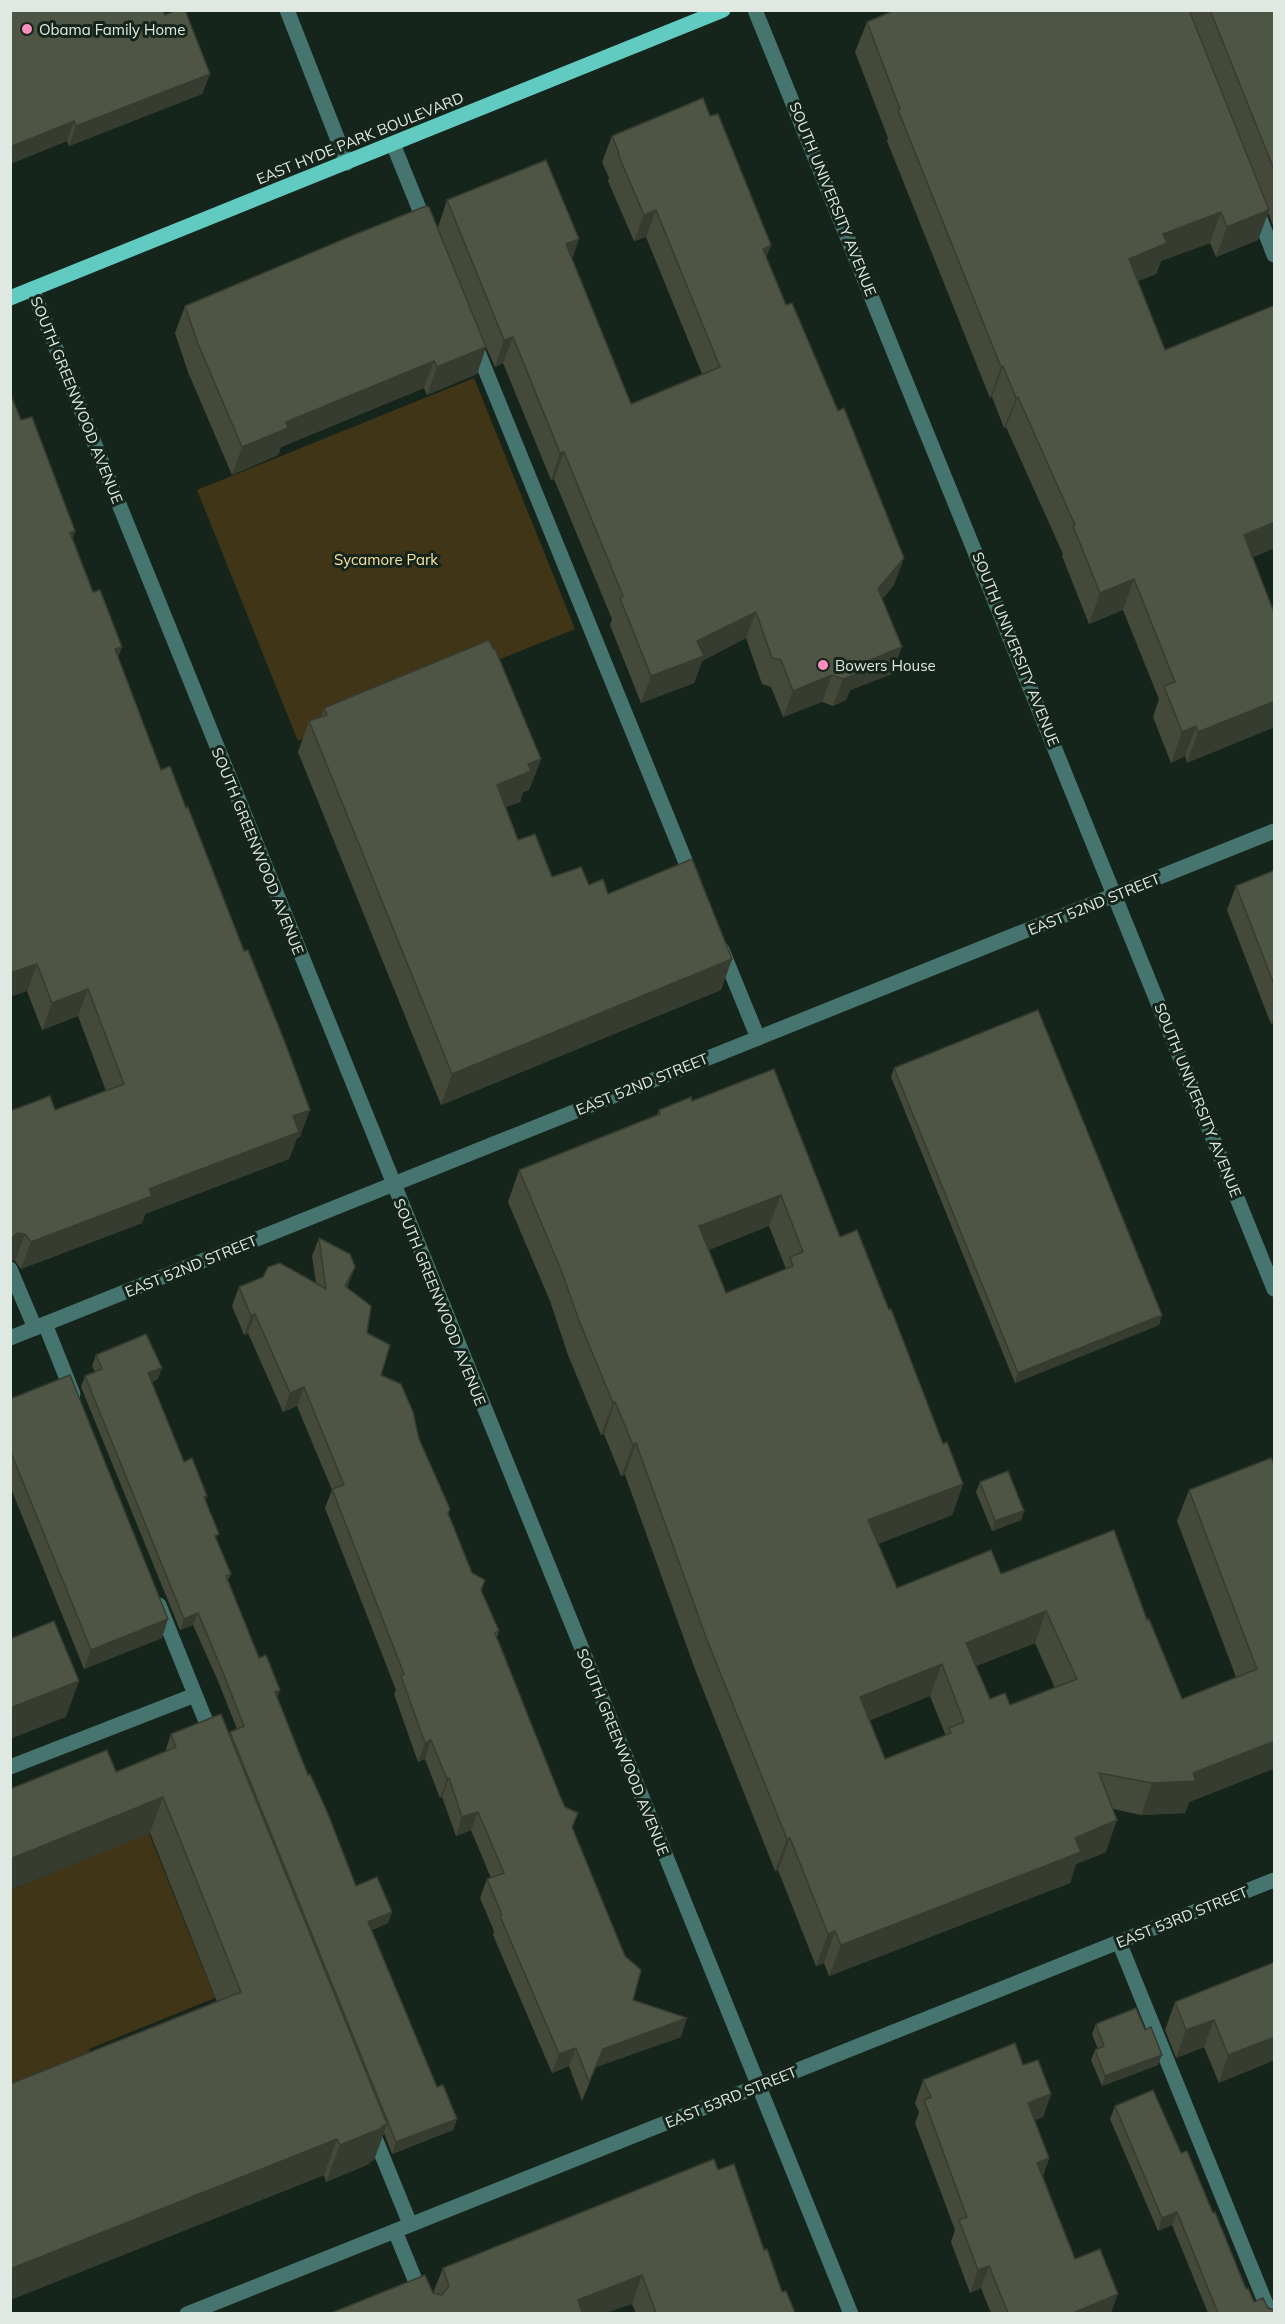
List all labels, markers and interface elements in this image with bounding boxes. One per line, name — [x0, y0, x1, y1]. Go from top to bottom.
place label: Obama Family Home — [39, 20, 185, 39]
marker: Obama Family Home — [20, 22, 34, 36]
street label: EAST HYDE PARK BOULEVARD — [254, 88, 466, 188]
street label: SOUTH UNIVERSITY AVENUE — [785, 99, 881, 299]
street label: SOUTH GREENWOOD AVENUE — [27, 294, 127, 507]
street label: SOUTH UNIVERSITY AVENUE — [968, 549, 1064, 749]
park label: Sycamore Park — [334, 550, 438, 569]
place label: Bowers House — [835, 656, 936, 675]
marker: Bowers House — [816, 658, 830, 672]
street label: SOUTH GREENWOOD AVENUE — [208, 745, 308, 958]
street label: EAST 52ND STREET — [1025, 869, 1163, 939]
street label: SOUTH UNIVERSITY AVENUE — [1150, 1000, 1246, 1200]
street label: EAST 52ND STREET — [573, 1049, 711, 1119]
street label: SOUTH GREENWOOD AVENUE — [390, 1196, 490, 1409]
street label: EAST 52ND STREET — [122, 1231, 260, 1301]
street label: SOUTH GREENWOOD AVENUE — [573, 1646, 673, 1859]
street label: EAST 53RD STREET — [1113, 1882, 1251, 1952]
street label: EAST 53RD STREET — [662, 2062, 800, 2132]

